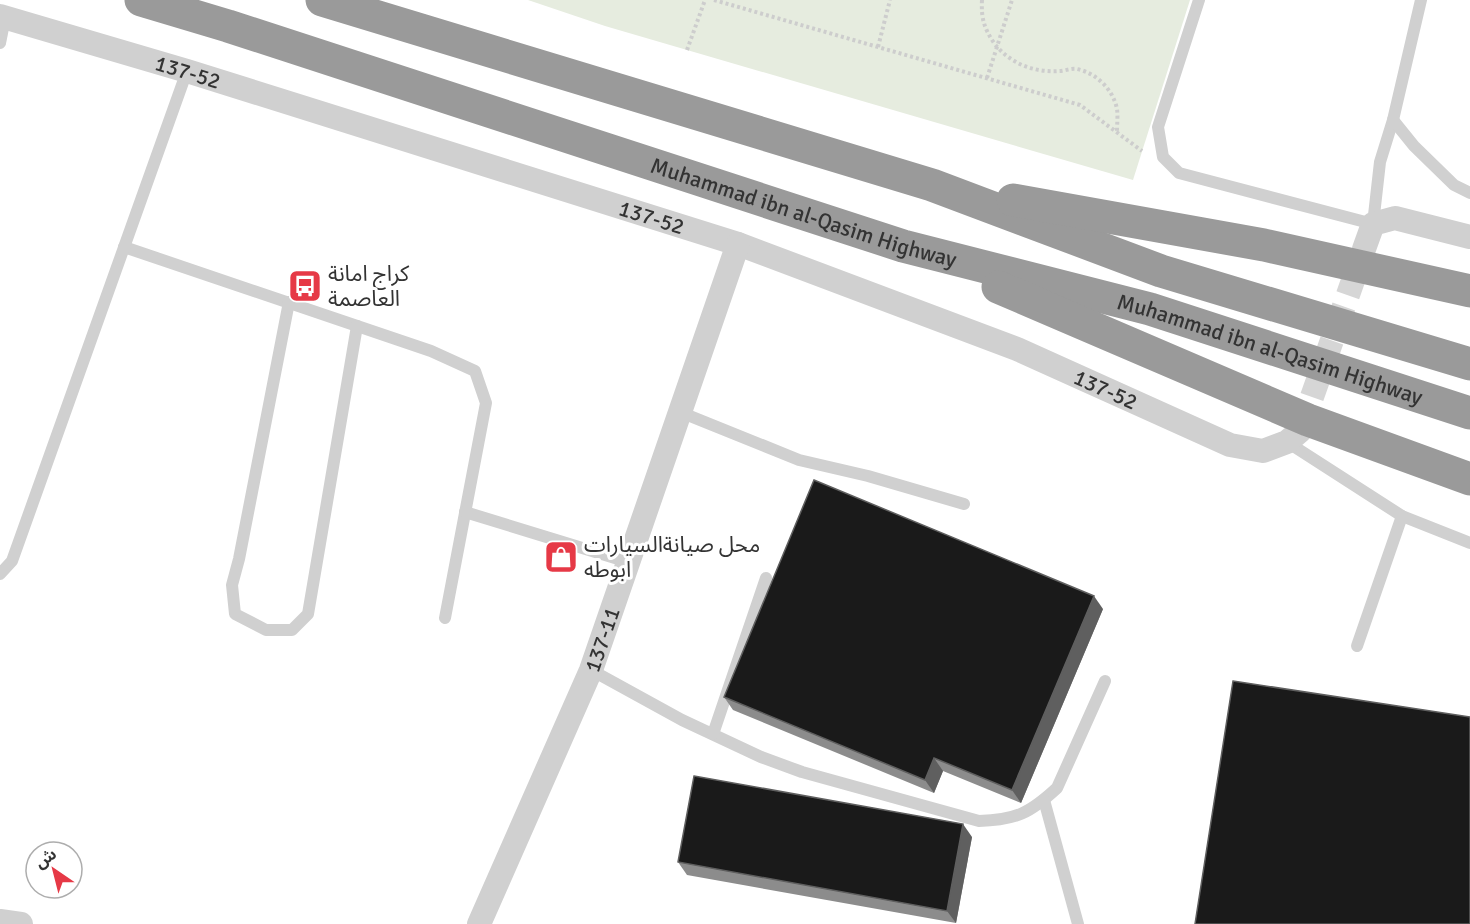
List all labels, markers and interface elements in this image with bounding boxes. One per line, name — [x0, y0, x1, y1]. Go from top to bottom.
street label: 137-52 — [152, 49, 224, 95]
street label: Muhammad ibn al-Qasim Highway — [647, 152, 960, 273]
street label: 137-52 — [615, 194, 688, 240]
place label: كراج امانة العاصمة — [328, 260, 410, 312]
bus stop icon: كراج امانة العاصمة — [287, 268, 323, 304]
street label: Muhammad ibn al-Qasim Highway — [1114, 288, 1427, 411]
street label: 137-52 — [1069, 363, 1142, 416]
place label: محل صيانةالسيارات ابوطه — [584, 531, 760, 583]
shop icon: محل صيانةالسيارات ابوطه — [543, 539, 579, 575]
street label: 137-11 — [578, 603, 626, 676]
north arrow — [24, 840, 84, 900]
text: ش — [31, 844, 61, 873]

